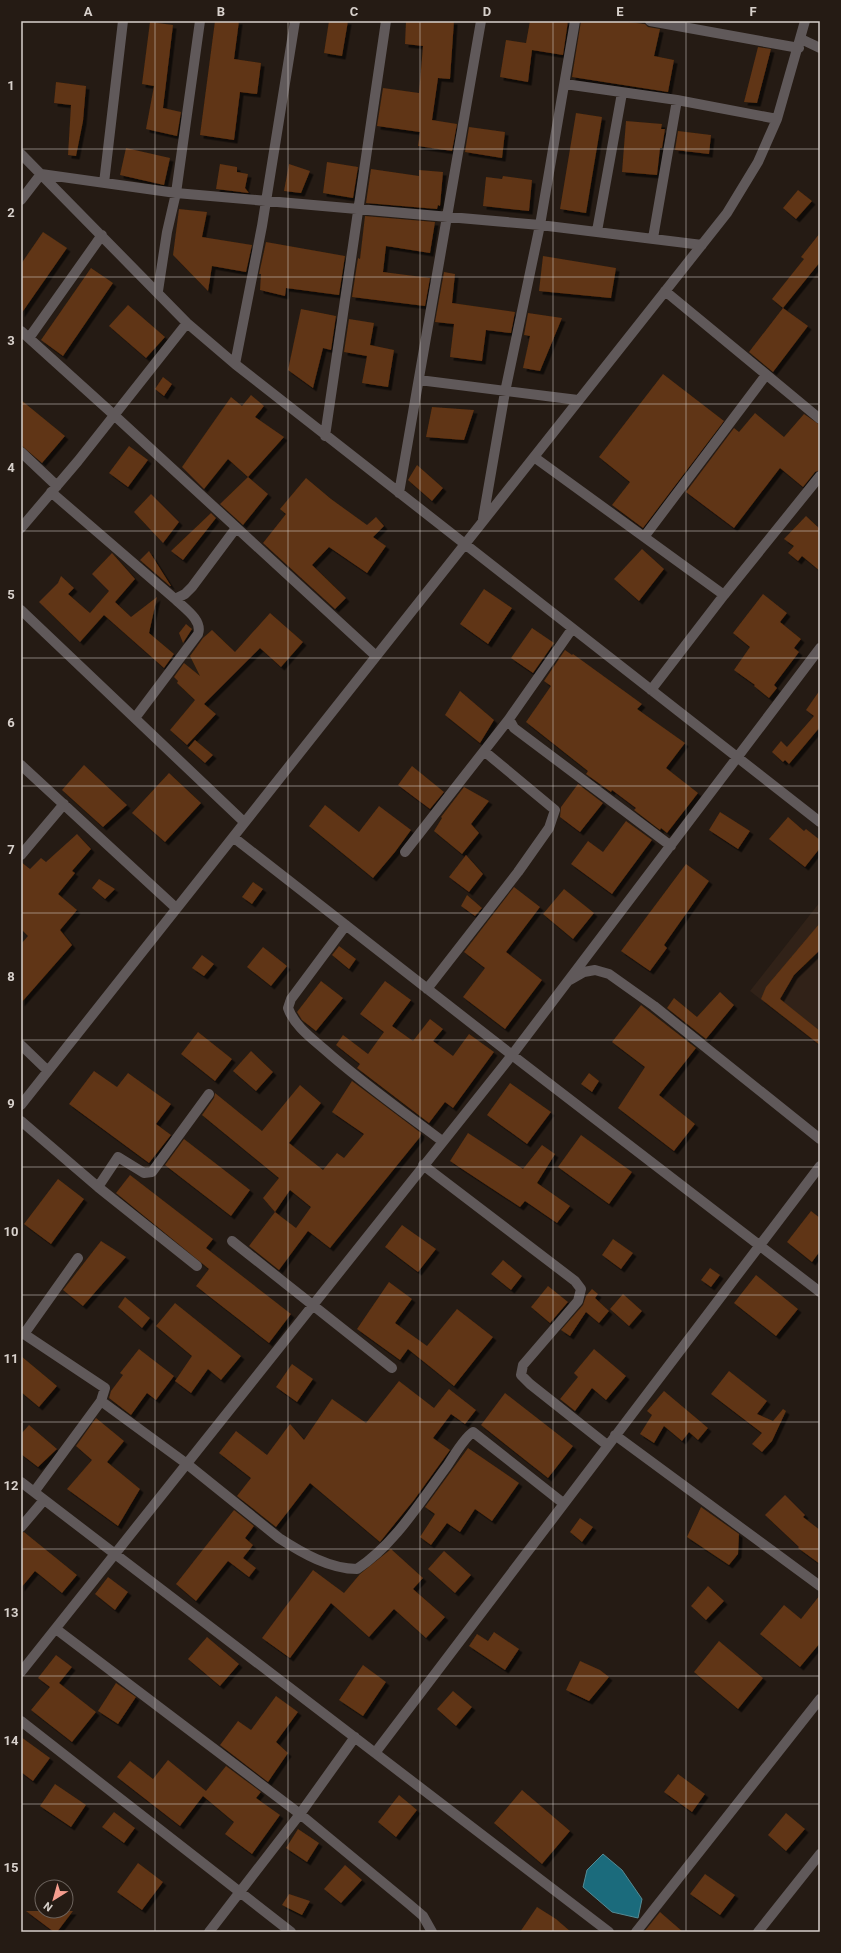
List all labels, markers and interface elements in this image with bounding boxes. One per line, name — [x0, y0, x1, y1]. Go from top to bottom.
text: A — [84, 4, 93, 19]
text: B — [217, 4, 225, 19]
text: C — [350, 4, 359, 19]
text: D — [483, 4, 491, 19]
text: E — [616, 4, 624, 19]
text: F — [749, 4, 757, 19]
text: 1 — [7, 78, 15, 93]
text: 2 — [7, 205, 15, 220]
text: 3 — [7, 333, 15, 348]
text: 4 — [7, 460, 15, 475]
text: 5 — [7, 587, 15, 602]
text: 6 — [7, 715, 15, 730]
text: 7 — [7, 842, 15, 857]
text: 8 — [7, 969, 15, 984]
text: 9 — [7, 1096, 15, 1111]
text: 10 — [4, 1224, 18, 1239]
text: 11 — [4, 1351, 18, 1366]
text: 12 — [4, 1478, 18, 1493]
text: 13 — [4, 1605, 18, 1620]
text: 14 — [4, 1733, 19, 1748]
text: 15 — [4, 1860, 18, 1875]
north arrow — [34, 1879, 74, 1919]
text: N — [41, 1899, 55, 1914]

